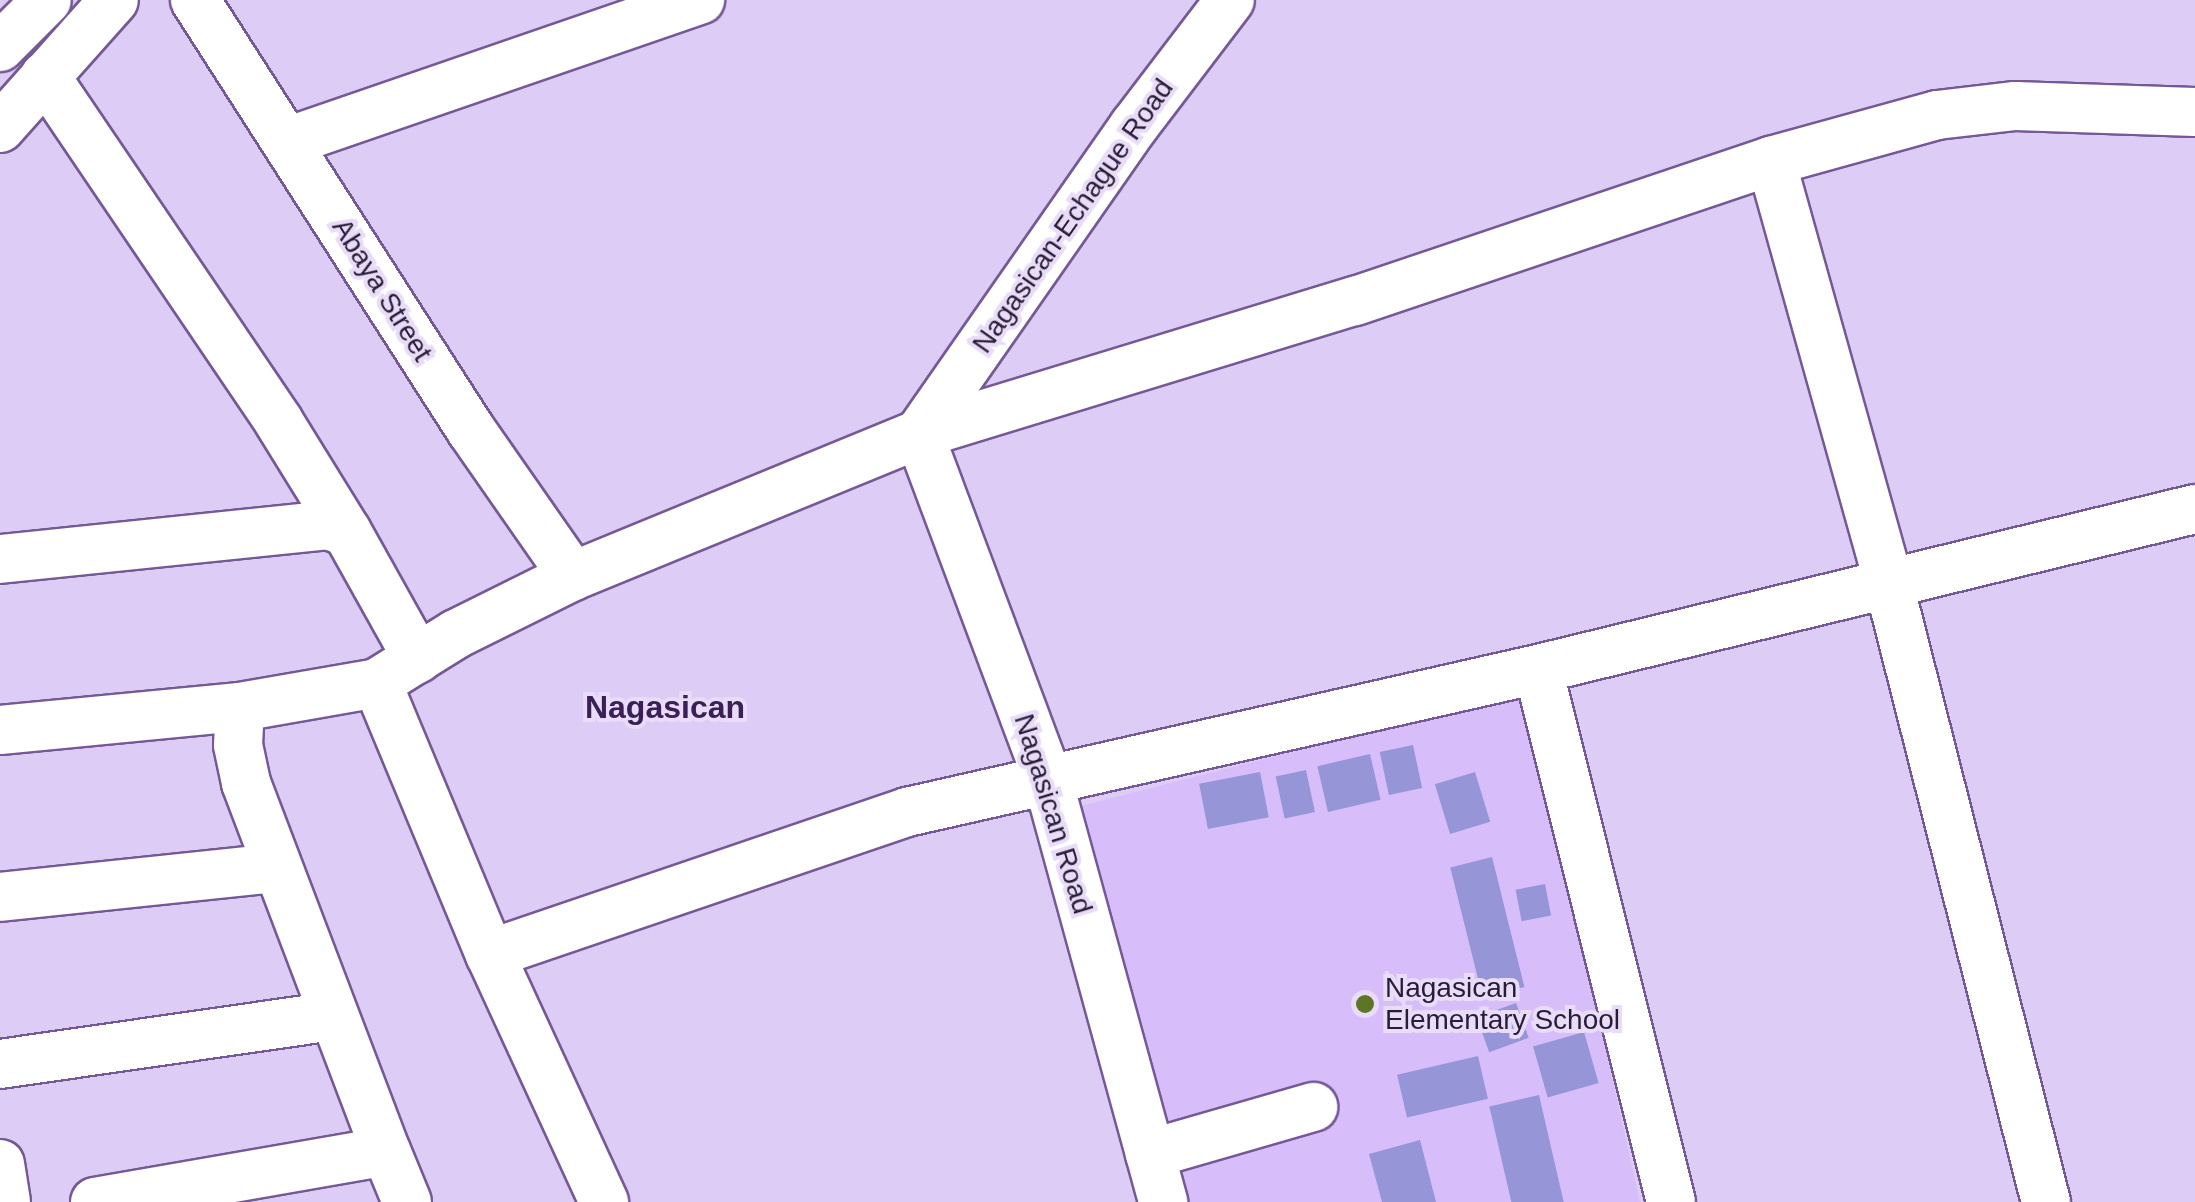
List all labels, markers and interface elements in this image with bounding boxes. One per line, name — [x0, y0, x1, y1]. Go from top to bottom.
street label: Nagasican-Echague Road — [965, 72, 1181, 360]
street label: Abaya Street — [325, 212, 439, 368]
district label: Nagasican — [585, 688, 745, 726]
street label: Nagasican Road — [1007, 710, 1099, 918]
place label: Nagasican Elementary School — [1385, 971, 1620, 1037]
marker: Nagasican Elementary School — [1354, 993, 1376, 1015]

